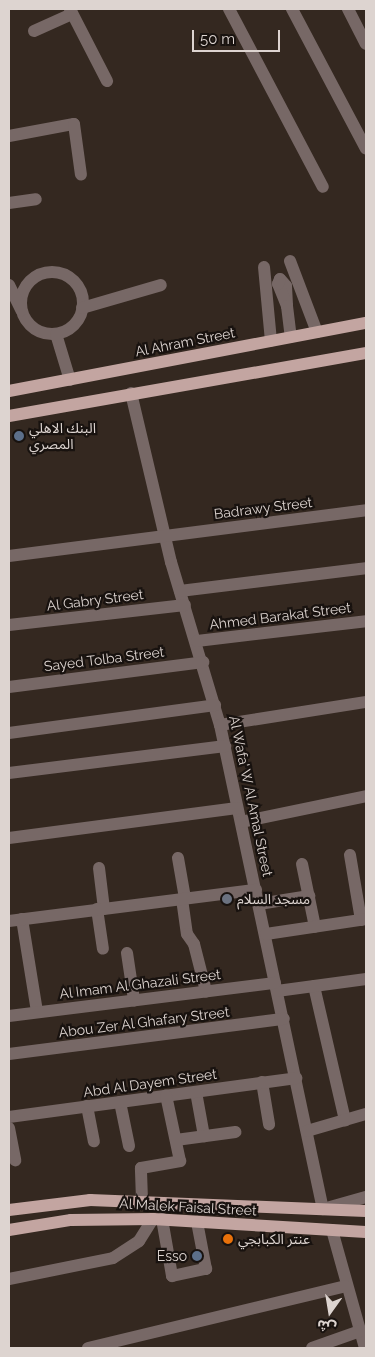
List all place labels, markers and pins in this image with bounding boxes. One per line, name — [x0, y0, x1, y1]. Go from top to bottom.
place label: البنك الاهلي المصري — [29, 420, 96, 452]
marker: البنك الاهلي المصري — [13, 430, 25, 442]
place label: مسجد السلام — [237, 891, 310, 907]
marker: مسجد السلام — [221, 893, 233, 905]
place label: عنتر الكبابجي — [238, 1231, 310, 1247]
marker: عنتر الكبابجي — [222, 1233, 234, 1245]
place label: Esso — [157, 1248, 187, 1264]
marker: Esso — [191, 1250, 203, 1262]

